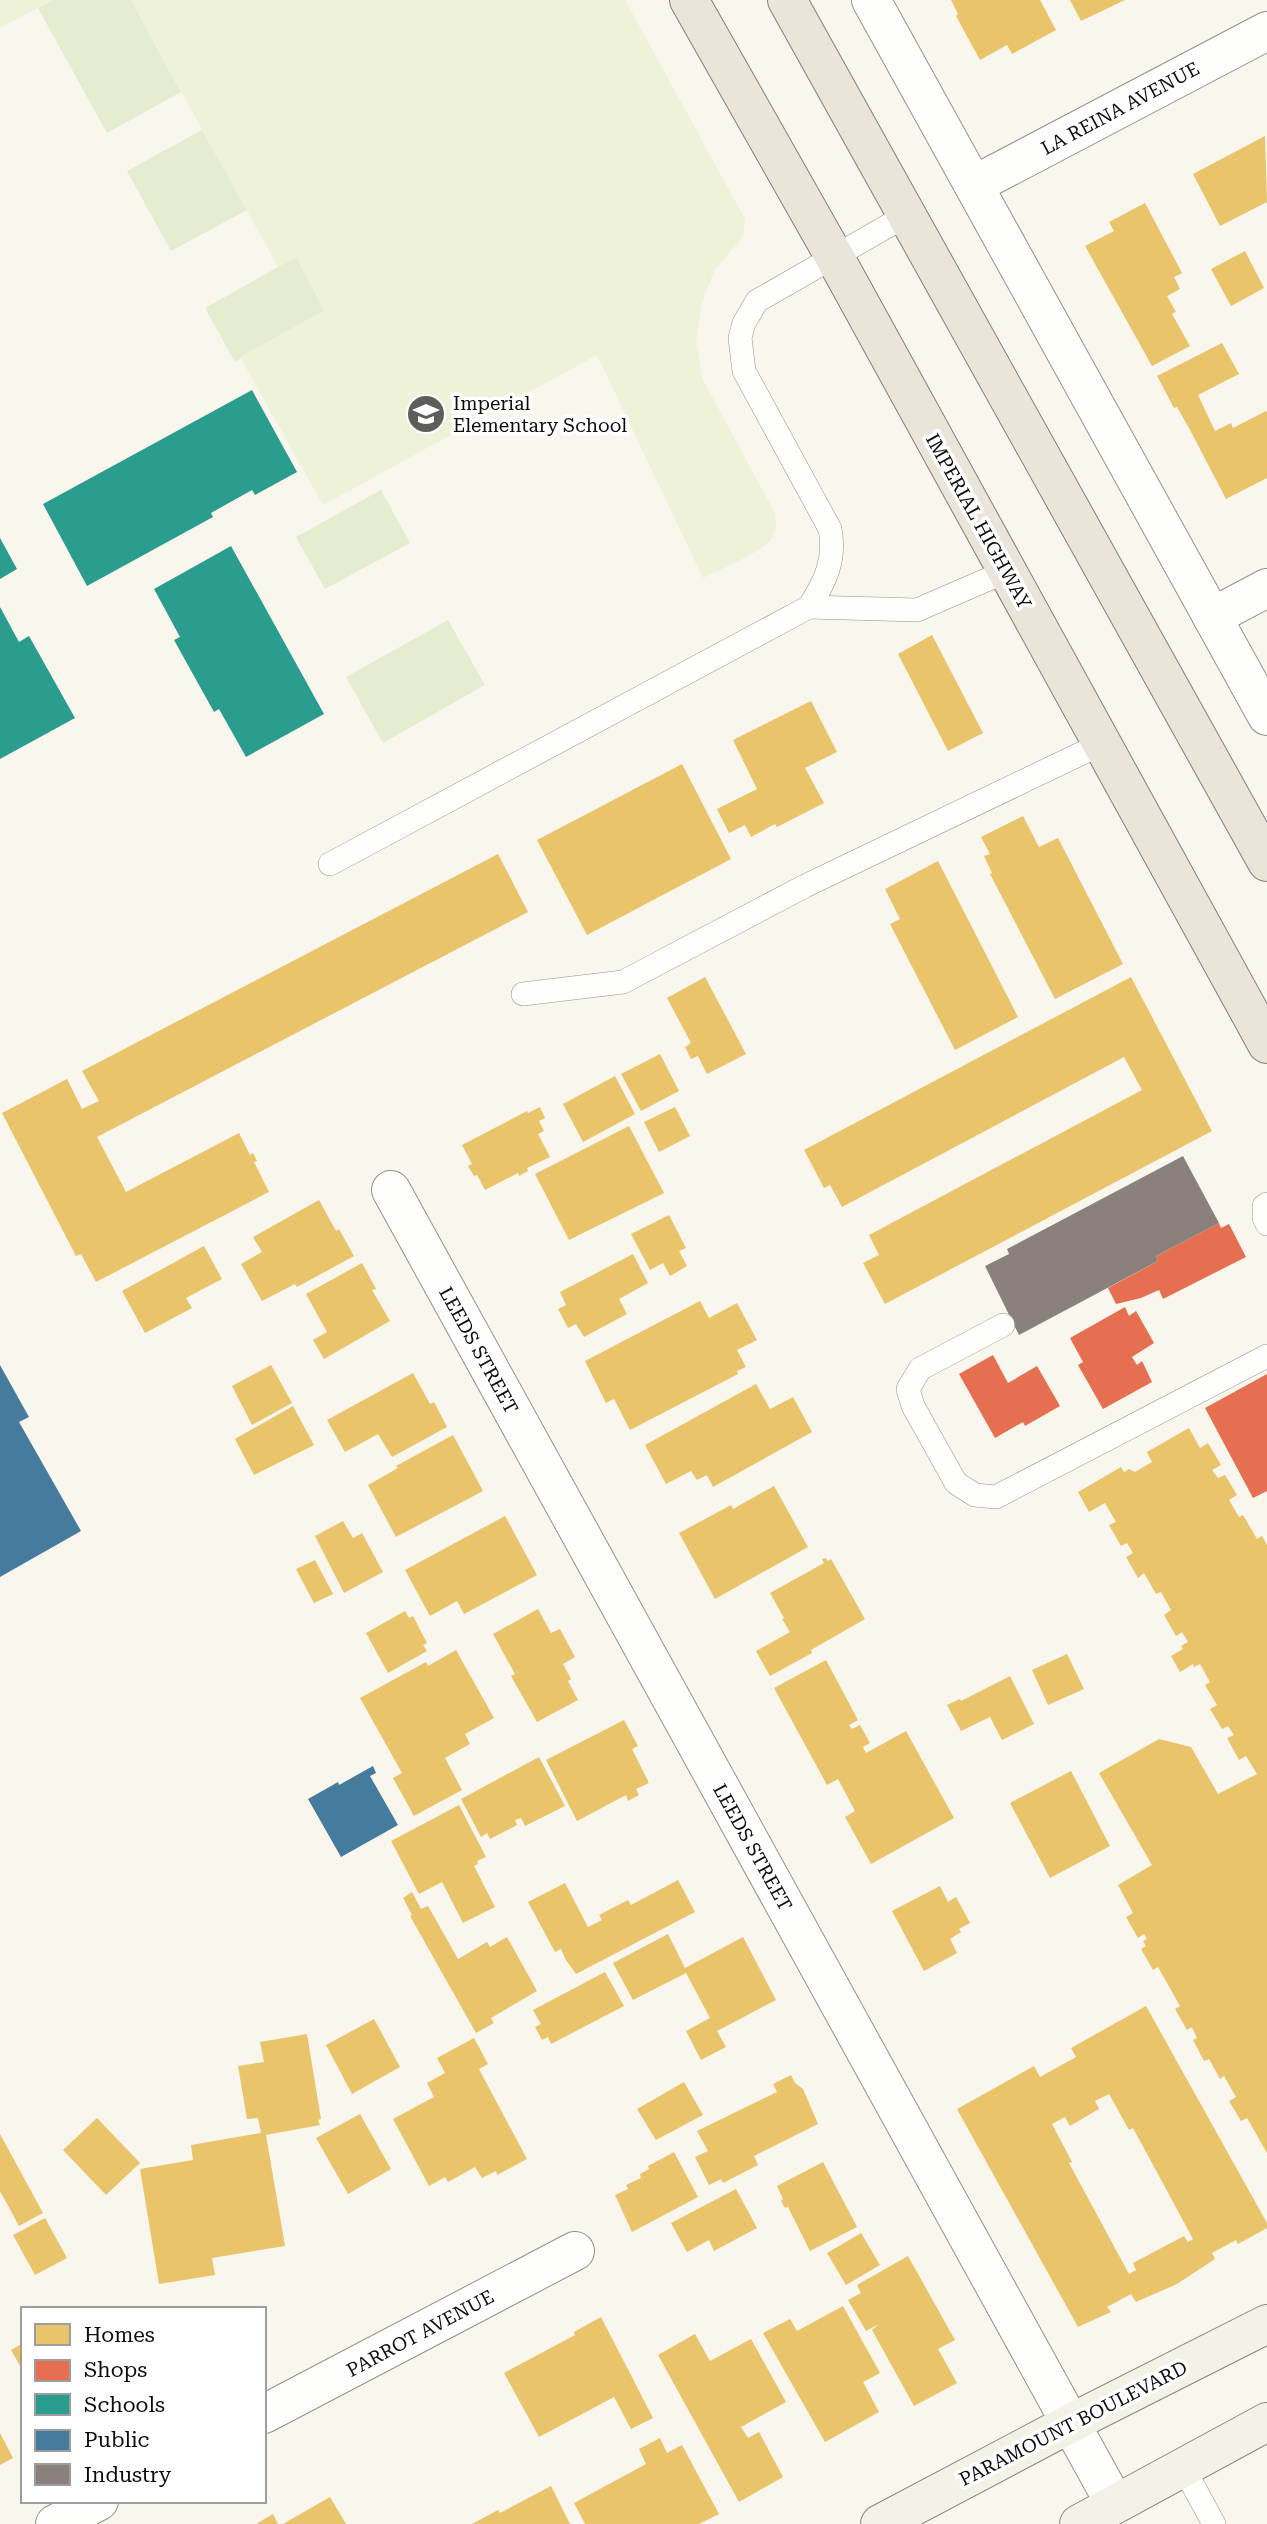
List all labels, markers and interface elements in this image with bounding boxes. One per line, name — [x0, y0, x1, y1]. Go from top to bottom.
street label: LA REINA AVENUE — [1037, 57, 1203, 160]
place label: Imperial Elementary School — [453, 392, 627, 437]
school or university icon: Imperial Elementary School — [405, 393, 447, 435]
street label: IMPERIAL HIGHWAY — [921, 430, 1036, 613]
street label: LEEDS STREET — [434, 1283, 523, 1418]
street label: LEEDS STREET — [708, 1780, 797, 1915]
street label: PARROT AVENUE — [343, 2285, 498, 2382]
legend — [21, 2307, 266, 2503]
text: Homes — [84, 2323, 155, 2347]
street label: PARAMOUNT BOULEVARD — [955, 2356, 1191, 2491]
text: Shops — [84, 2358, 147, 2382]
text: Schools — [84, 2393, 165, 2417]
text: Public — [84, 2428, 150, 2452]
text: Industry — [84, 2463, 172, 2487]

